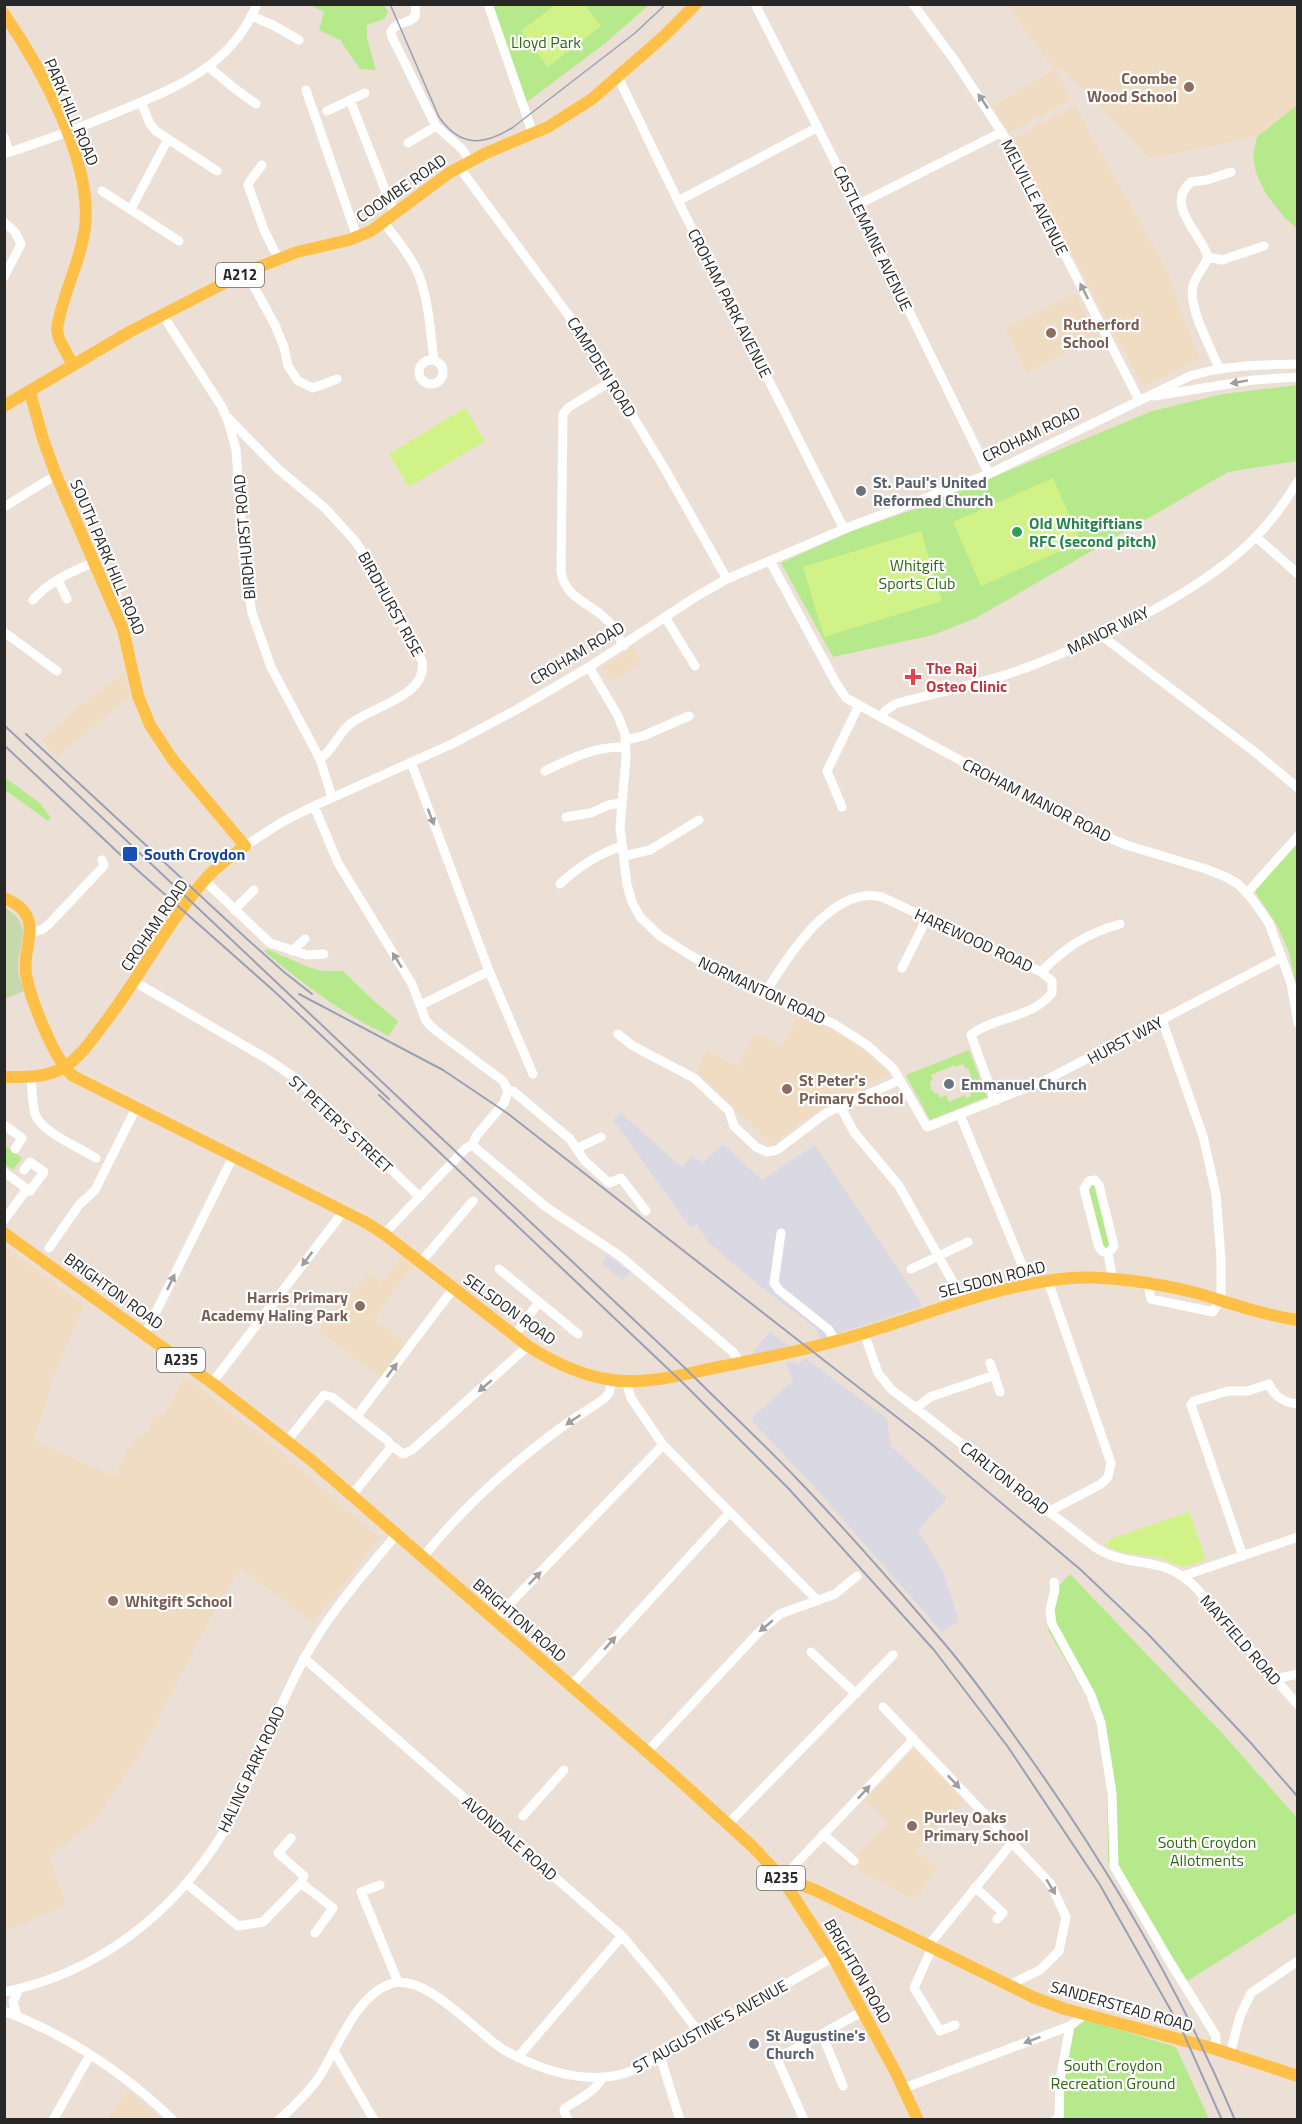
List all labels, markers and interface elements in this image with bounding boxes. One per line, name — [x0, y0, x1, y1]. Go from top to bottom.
park label: Lloyd Park — [511, 30, 581, 54]
street label: PARK HILL ROAD — [39, 55, 105, 169]
place label: Coombe Wood School — [1087, 66, 1177, 108]
marker: Coombe Wood School — [1182, 80, 1196, 94]
one-way arrow — [978, 93, 989, 109]
street label: MELVILLE AVENUE — [995, 135, 1075, 259]
street label: COOMBE ROAD — [351, 148, 451, 228]
street label: CASTLEMAINE AVENUE — [827, 161, 919, 315]
street label: CROHAM PARK AVENUE — [682, 224, 778, 382]
road number: A212 — [216, 263, 264, 287]
one-way arrow — [1079, 283, 1089, 300]
street label: CAMPDEN ROAD — [561, 312, 643, 422]
place label: Rutherford School — [1063, 312, 1139, 354]
marker: Rutherford School — [1044, 326, 1058, 340]
one-way arrow — [1230, 378, 1249, 387]
street label: CROHAM ROAD — [978, 400, 1084, 468]
place label: St. Paul's United Reformed Church — [873, 470, 993, 512]
street label: BIRDHURST ROAD — [227, 473, 261, 601]
street label: SOUTH PARK HILL ROAD — [64, 475, 152, 639]
marker: St. Paul's United Reformed Church — [854, 484, 868, 498]
place label: Old Whitgiftians RFC (second pitch) — [1029, 511, 1156, 553]
marker: Old Whitgiftians RFC (second pitch) — [1010, 525, 1024, 539]
street label: BIRDHURST RISE — [352, 547, 430, 661]
park label: Whitgift Sports Club — [879, 553, 955, 595]
street label: MANOR WAY — [1063, 600, 1154, 660]
street label: CROHAM ROAD — [525, 615, 629, 691]
place label: The Raj Osteo Clinic — [926, 656, 1007, 698]
marker: The Raj Osteo Clinic — [904, 668, 922, 686]
street label: CROHAM MANOR ROAD — [958, 752, 1116, 848]
one-way arrow — [427, 808, 437, 826]
place label: South Croydon — [144, 842, 245, 866]
marker: South Croydon — [121, 845, 139, 863]
street label: CROHAM ROAD — [114, 874, 194, 976]
street label: HAREWOOD ROAD — [911, 902, 1037, 978]
street label: NORMANTON ROAD — [694, 950, 830, 1030]
one-way arrow — [392, 952, 403, 968]
street label: HURST WAY — [1083, 1010, 1168, 1070]
place label: St Peter's Primary School — [799, 1068, 904, 1110]
street label: ST PETER'S STREET — [284, 1069, 399, 1179]
place label: Emmanuel Church — [961, 1072, 1087, 1096]
marker: Emmanuel Church — [942, 1077, 956, 1091]
marker: St Peter's Primary School — [780, 1082, 794, 1096]
street label: BRIGHTON ROAD — [59, 1247, 169, 1335]
one-way arrow — [302, 1251, 314, 1266]
street label: SELSDON ROAD — [936, 1254, 1048, 1304]
street label: SELSDON ROAD — [459, 1267, 561, 1351]
one-way arrow — [166, 1273, 176, 1291]
place label: Harris Primary Academy Haling Park — [201, 1285, 349, 1327]
marker: Harris Primary Academy Haling Park — [353, 1299, 367, 1313]
road number: A235 — [157, 1348, 205, 1372]
one-way arrow — [386, 1362, 398, 1377]
one-way arrow — [478, 1379, 493, 1392]
one-way arrow — [565, 1414, 581, 1426]
street label: CARLTON ROAD — [955, 1436, 1055, 1520]
one-way arrow — [528, 1571, 541, 1586]
street label: BRIGHTON ROAD — [468, 1572, 572, 1668]
place label: Whitgift School — [125, 1589, 232, 1613]
street label: MAYFIELD ROAD — [1195, 1589, 1287, 1691]
marker: Whitgift School — [106, 1594, 120, 1608]
one-way arrow — [758, 1620, 774, 1633]
one-way arrow — [603, 1636, 617, 1650]
street label: HALING PARK ROAD — [211, 1702, 291, 1836]
one-way arrow — [947, 1774, 961, 1789]
one-way arrow — [856, 1785, 870, 1799]
street label: AVONDALE ROAD — [457, 1790, 563, 1886]
place label: Purley Oaks Primary School — [924, 1805, 1029, 1847]
marker: Purley Oaks Primary School — [905, 1819, 919, 1833]
park label: South Croydon Allotments — [1158, 1830, 1256, 1872]
road number: A235 — [757, 1866, 805, 1890]
one-way arrow — [1045, 1878, 1056, 1895]
street label: BRIGHTON ROAD — [818, 1914, 898, 2028]
street label: ST AUGUSTINE'S AVENUE — [628, 1973, 792, 2079]
street label: SANDERSTEAD ROAD — [1048, 1974, 1196, 2038]
place label: St Augustine's Church — [766, 2023, 866, 2065]
one-way arrow — [1023, 2036, 1041, 2045]
marker: St Augustine's Church — [747, 2037, 761, 2051]
park label: South Croydon Recreation Ground — [1050, 2053, 1176, 2095]

